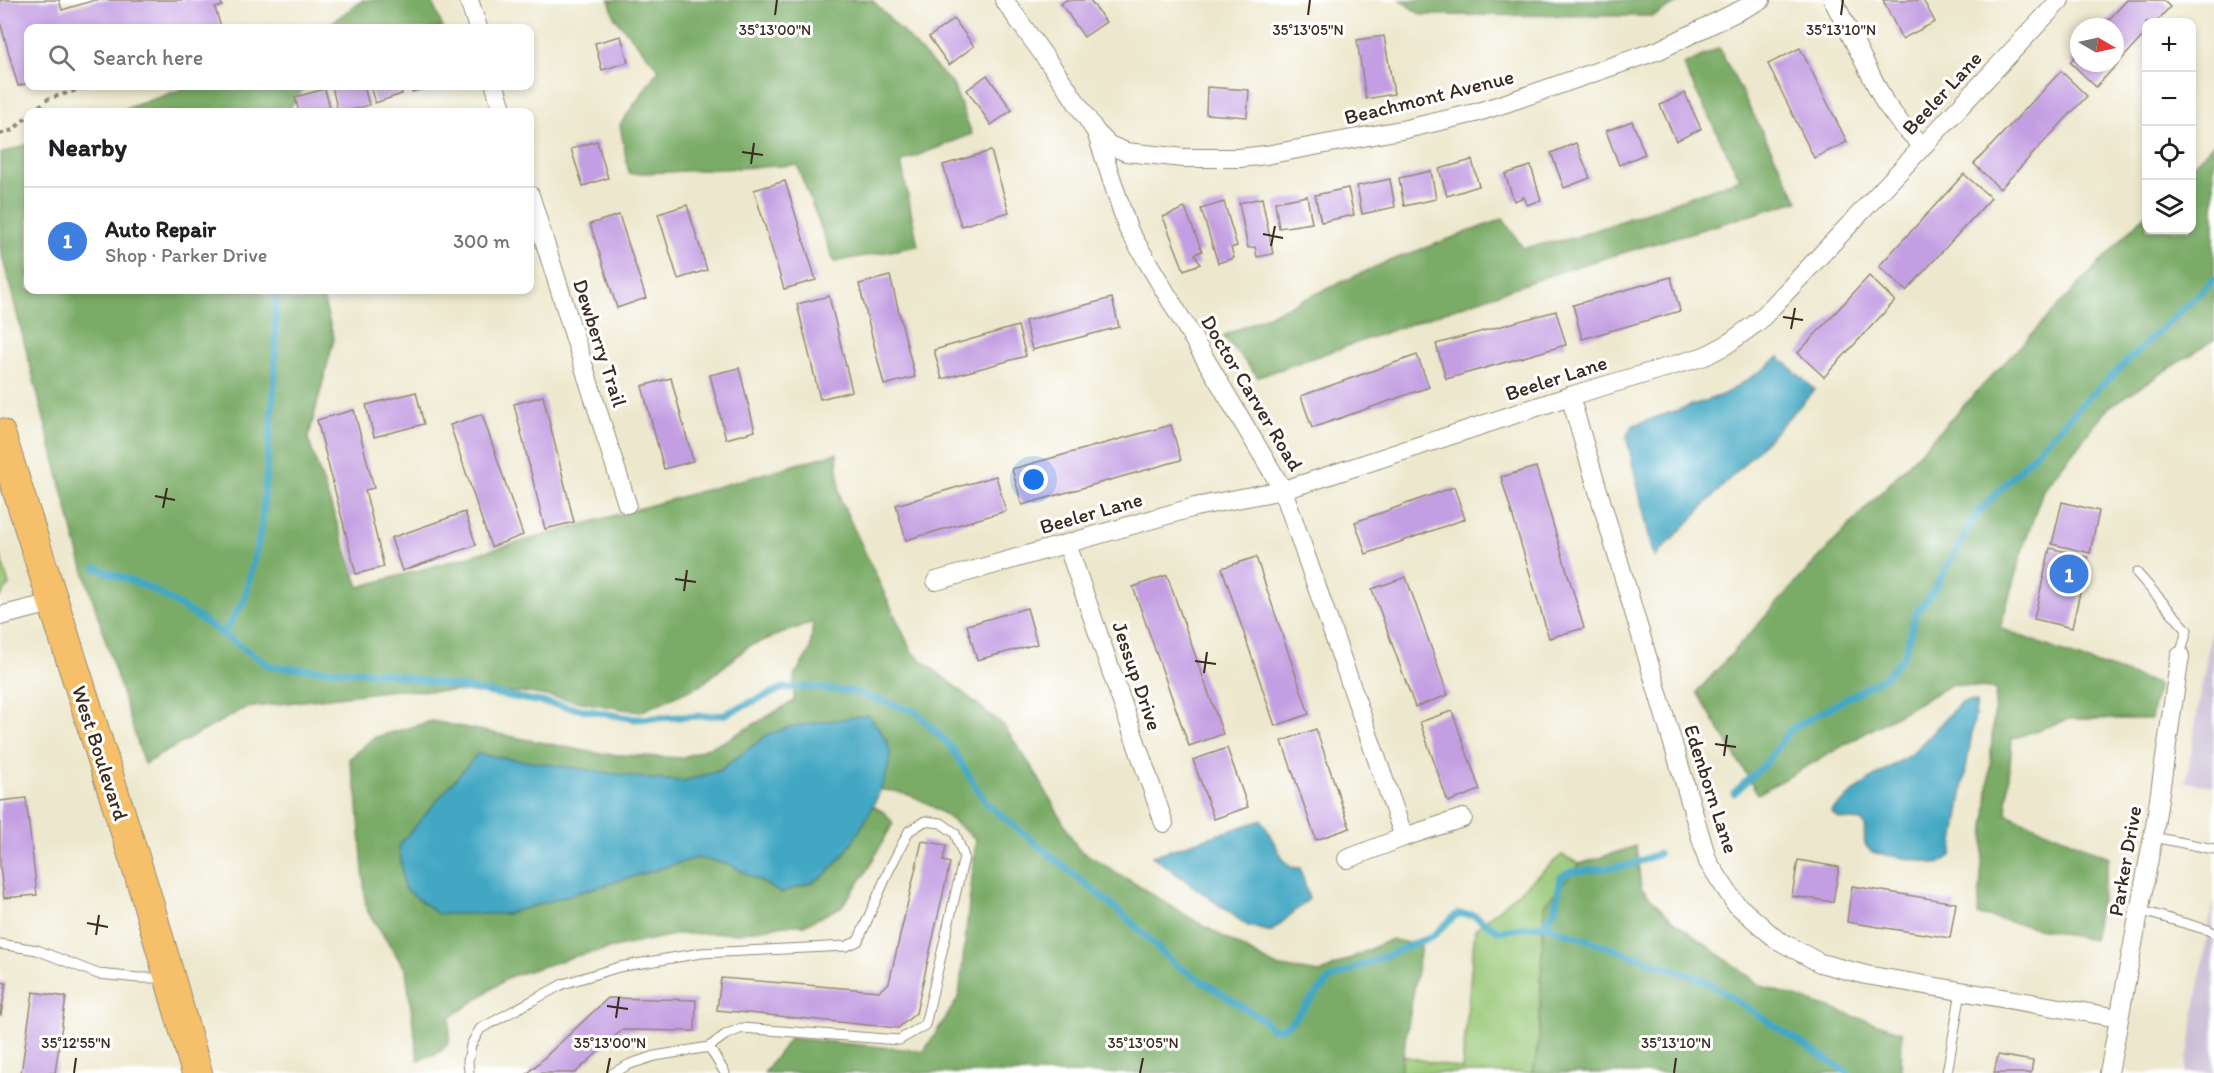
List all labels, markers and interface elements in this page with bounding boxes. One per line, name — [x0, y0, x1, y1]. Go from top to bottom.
north arrow — [2070, 18, 2124, 72]
map controls — [2142, 18, 2196, 234]
button: + — [2142, 18, 2196, 72]
text: 35°13'00"N — [739, 21, 811, 39]
text: 35°13'05"N — [1272, 21, 1344, 39]
text: 35°13'10"N — [1806, 21, 1876, 39]
search box — [24, 24, 534, 90]
icon: search — [45, 41, 78, 74]
text: Search here — [93, 44, 203, 71]
street label: Beeler Lane — [1896, 45, 1987, 140]
street label: Beachmont Avenue — [1341, 63, 1516, 130]
button: − — [2142, 72, 2196, 126]
button: locate — [2142, 126, 2196, 180]
text: Nearby — [48, 131, 127, 163]
button: layers — [2142, 180, 2196, 234]
text: Auto Repair — [105, 216, 216, 243]
text: 1 — [63, 229, 72, 253]
text: 300 m — [453, 229, 510, 253]
text: Shop · Parker Drive — [105, 243, 267, 267]
street label: Dewberry Trail — [568, 276, 633, 410]
street label: Doctor Carver Road — [1196, 310, 1309, 476]
street label: Beeler Lane — [1502, 349, 1610, 406]
your location — [1019, 465, 1048, 494]
street label: Beeler Lane — [1037, 486, 1145, 539]
pin: 1 — [2050, 552, 2088, 596]
street label: Jessup Drive — [1107, 618, 1168, 734]
street label: West Boulevard — [67, 682, 134, 824]
street label: Edenborn Lane — [1679, 721, 1744, 856]
street label: Parker Drive — [2103, 804, 2147, 918]
text: 35°12'55"N — [41, 1034, 111, 1052]
text: 35°13'00"N — [574, 1034, 646, 1052]
text: 35°13'05"N — [1107, 1034, 1179, 1052]
text: 35°13'10"N — [1641, 1034, 1711, 1052]

